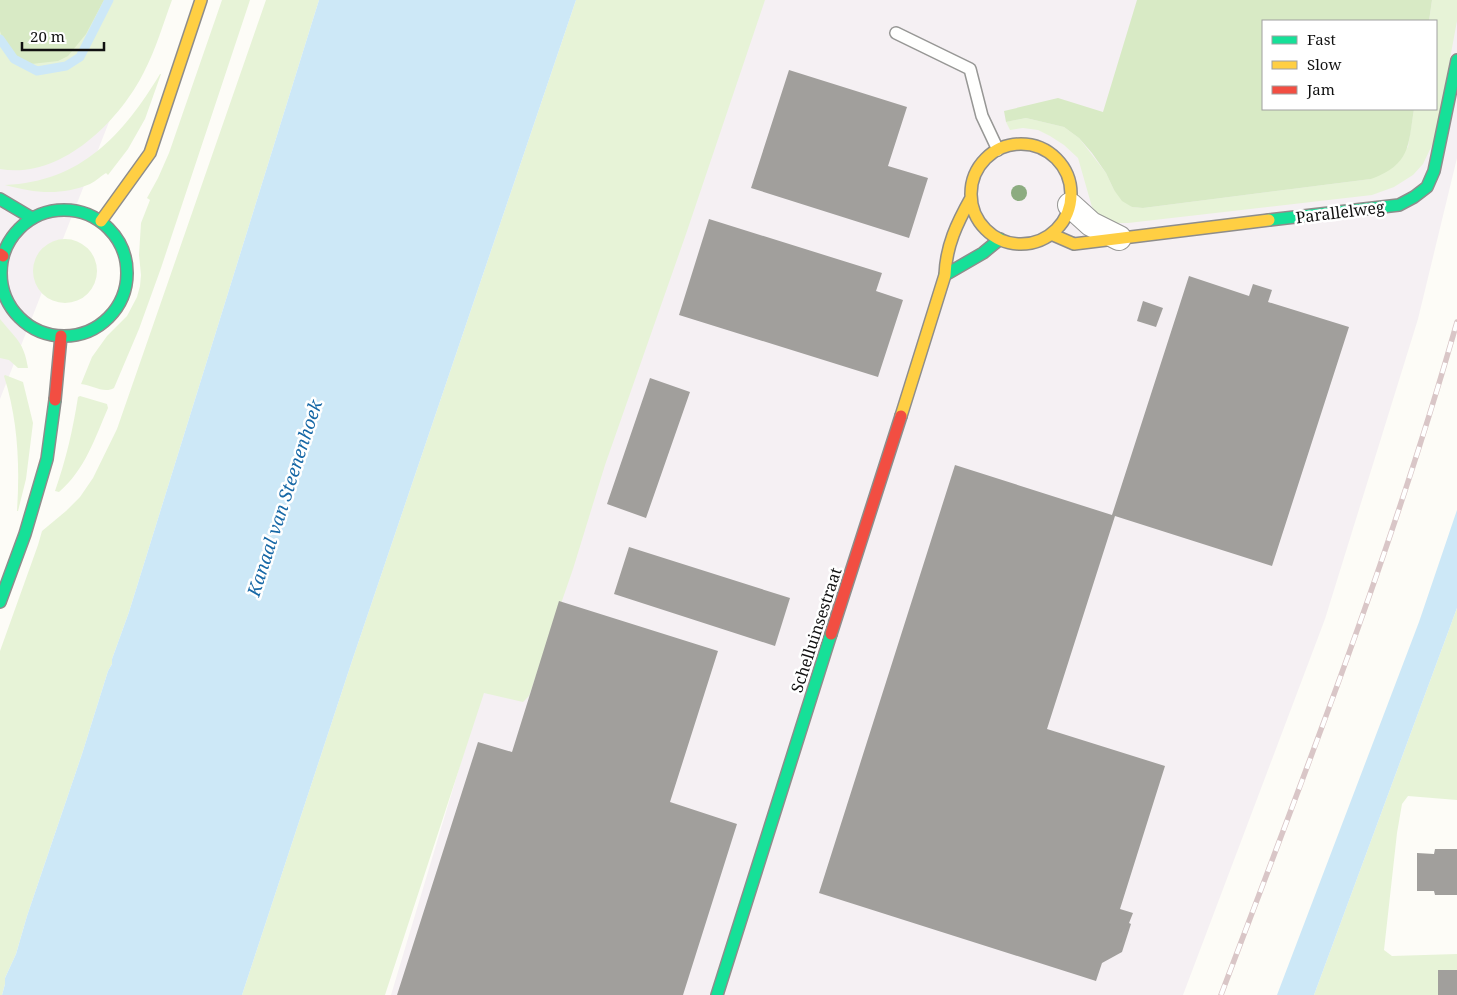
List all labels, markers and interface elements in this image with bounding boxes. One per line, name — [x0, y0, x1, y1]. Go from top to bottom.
scale bar — [22, 20, 105, 52]
legend — [1262, 20, 1437, 110]
text: 20 m — [30, 26, 65, 46]
text: Fast — [1307, 29, 1336, 49]
text: Slow — [1307, 54, 1341, 74]
text: Jam — [1306, 79, 1335, 99]
street label: Parallelweg — [1294, 196, 1386, 228]
water label: Kanaal van Steenenhoek — [241, 396, 327, 600]
street label: Schelluinsestraat — [785, 564, 847, 695]

